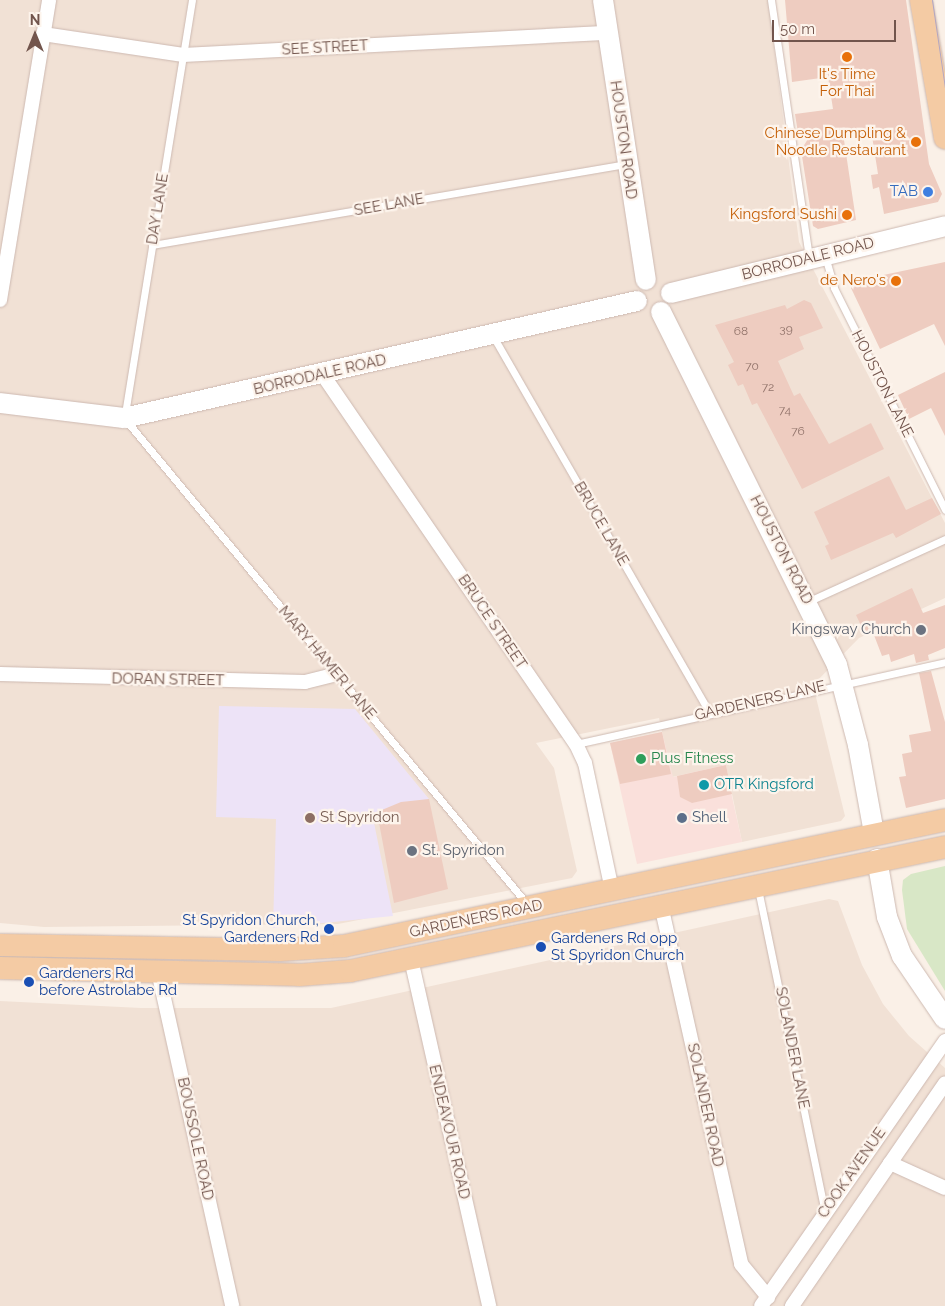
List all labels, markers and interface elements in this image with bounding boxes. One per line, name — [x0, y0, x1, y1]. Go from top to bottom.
north arrow — [10, 10, 60, 60]
scale bar — [775, 10, 899, 42]
text: N — [30, 12, 40, 28]
text: 50 m — [780, 20, 815, 38]
street label: SEE STREET — [281, 37, 369, 59]
marker: It's Time For Thai — [841, 51, 853, 63]
place label: It's Time For Thai — [818, 65, 876, 100]
street label: HOUSTON ROAD — [606, 79, 640, 201]
place label: Chinese Dumpling & Noodle Restaurant — [764, 124, 906, 159]
marker: Chinese Dumpling & Noodle Restaurant — [910, 136, 922, 148]
street label: DAY LANE — [143, 172, 173, 246]
place label: TAB — [890, 183, 918, 201]
marker: TAB — [922, 186, 934, 198]
street label: SEE LANE — [353, 190, 425, 220]
place label: Kingsford Sushi — [730, 206, 837, 224]
marker: Kingsford Sushi — [841, 209, 853, 221]
street label: BORRODALE ROAD — [740, 234, 876, 284]
place label: de Nero's — [820, 272, 886, 290]
marker: de Nero's — [890, 275, 902, 287]
house number: 39 — [779, 323, 793, 337]
house number: 68 — [734, 325, 748, 339]
street label: HOUSTON LANE — [847, 327, 917, 441]
street label: BORRODALE ROAD — [252, 351, 388, 399]
house number: 70 — [745, 360, 759, 374]
house number: 72 — [762, 381, 774, 395]
house number: 74 — [779, 404, 791, 418]
house number: 76 — [791, 425, 805, 439]
street label: BRUCE LANE — [570, 479, 632, 569]
street label: HOUSTON ROAD — [746, 493, 816, 607]
street label: BRUCE STREET — [454, 571, 530, 673]
street label: MARY HAMER LANE — [274, 602, 380, 724]
place label: Kingsway Church — [791, 621, 911, 639]
marker: Kingsway Church — [915, 624, 927, 636]
street label: DORAN STREET — [111, 670, 225, 690]
street label: GARDENERS LANE — [693, 677, 827, 725]
place label: Plus Fitness — [651, 750, 734, 768]
marker: Plus Fitness — [635, 753, 647, 765]
place label: OTR Kingsford — [714, 776, 814, 794]
marker: OTR Kingsford — [698, 779, 710, 791]
place label: St Spyridon — [320, 809, 400, 827]
place label: Shell — [692, 809, 727, 827]
marker: St Spyridon — [304, 812, 316, 824]
marker: Shell — [676, 812, 688, 824]
place label: St. Spyridon — [422, 842, 504, 860]
marker: St. Spyridon — [406, 845, 418, 857]
street label: GARDENERS ROAD — [408, 896, 544, 942]
place label: St Spyridon Church, Gardeners Rd — [182, 911, 319, 946]
marker: St Spyridon Church, Gardeners Rd — [323, 923, 335, 935]
place label: Gardeners Rd opp St Spyridon Church — [551, 929, 684, 964]
marker: Gardeners Rd opp St Spyridon Church — [535, 941, 547, 953]
place label: Gardeners Rd before Astrolabe Rd — [39, 964, 178, 999]
marker: Gardeners Rd before Astrolabe Rd — [23, 976, 35, 988]
street label: SOLANDER LANE — [771, 985, 813, 1111]
street label: SOLANDER ROAD — [683, 1042, 727, 1168]
street label: ENDEAVOUR ROAD — [425, 1063, 473, 1201]
street label: BOUSSOLE ROAD — [173, 1076, 217, 1202]
street label: COOK AVENUE — [814, 1124, 890, 1222]

